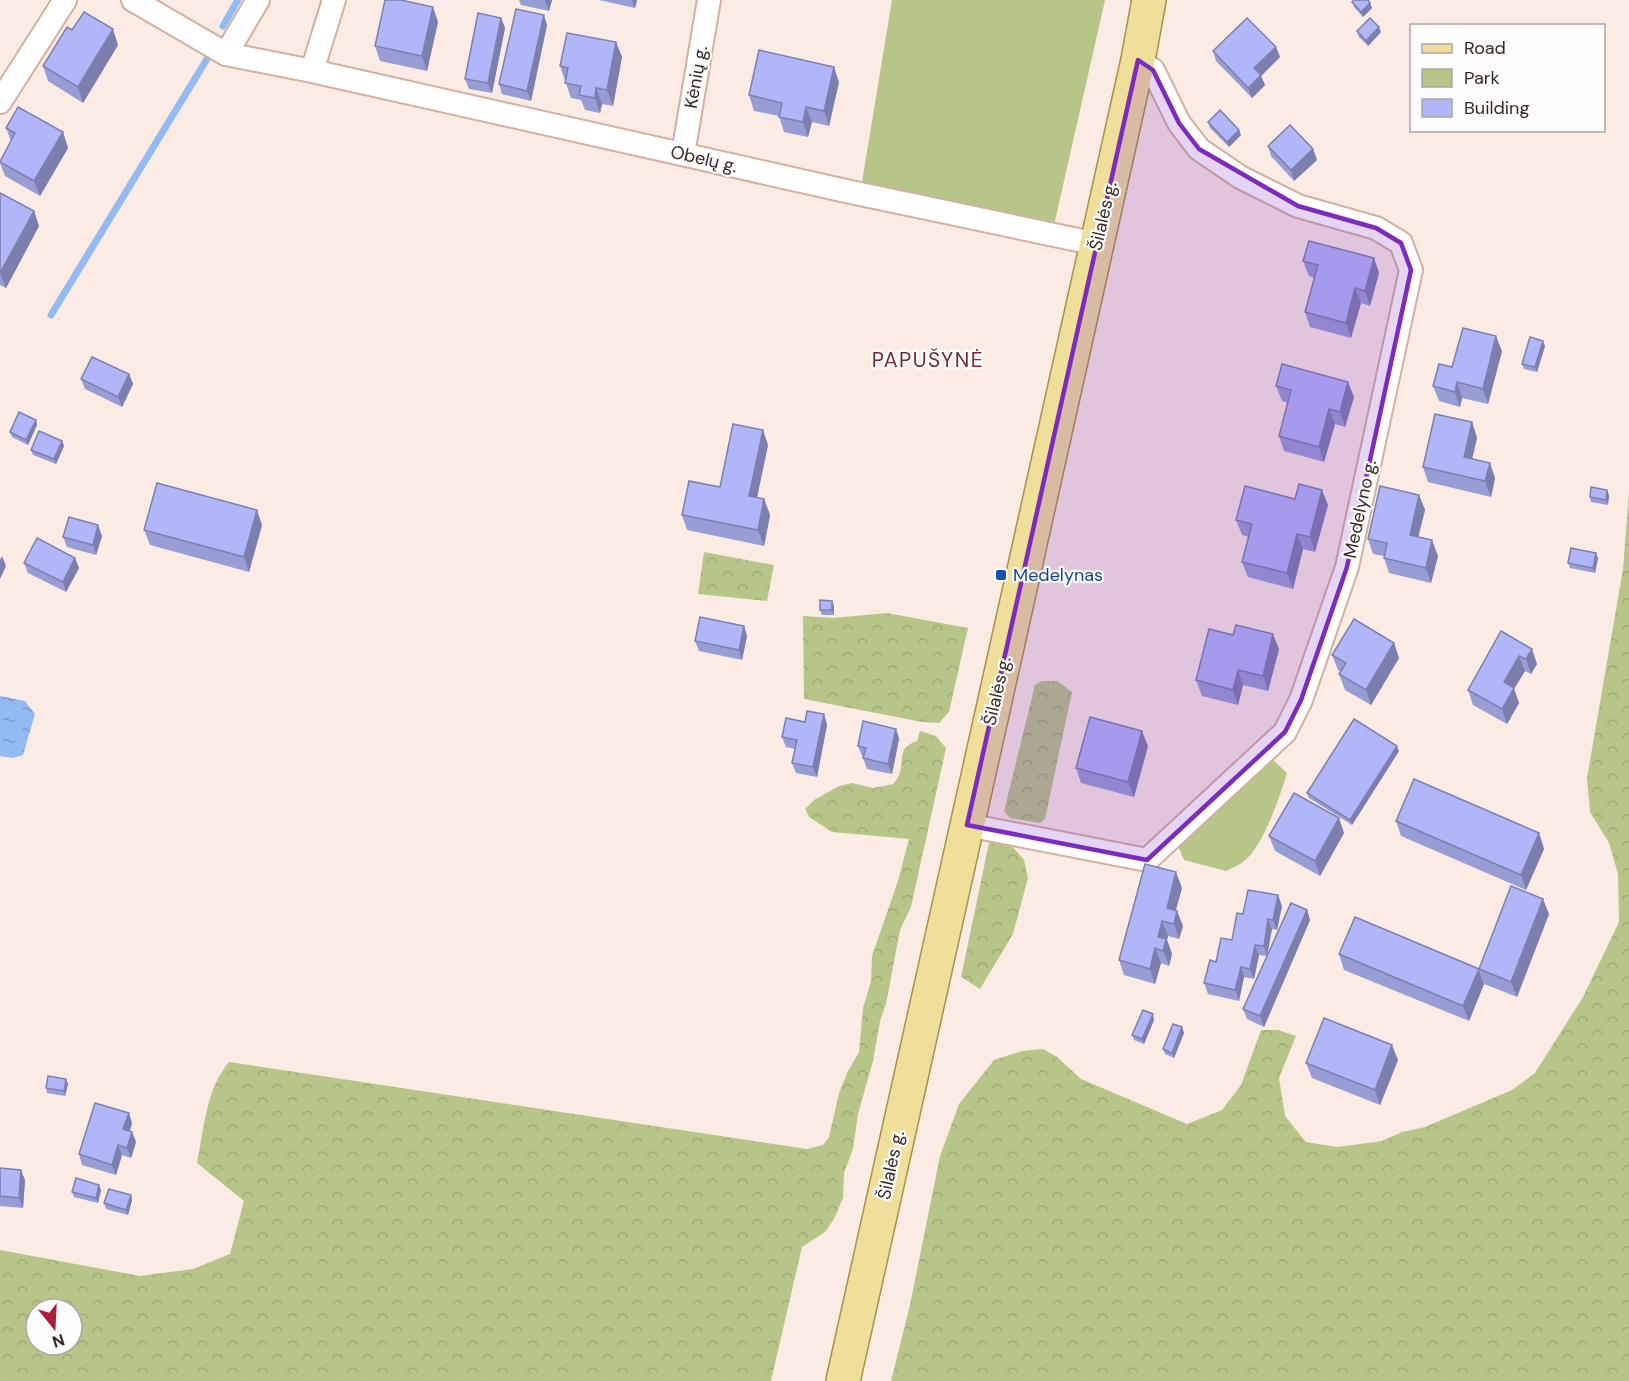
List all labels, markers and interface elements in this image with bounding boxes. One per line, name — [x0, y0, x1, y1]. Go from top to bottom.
legend — [1410, 24, 1605, 132]
text: Road — [1464, 36, 1506, 60]
street label: Kėnių g. — [679, 44, 713, 110]
text: Park — [1464, 66, 1500, 90]
text: Building — [1464, 96, 1529, 120]
street label: Obelų g. — [668, 140, 740, 178]
street label: Šilalės g. — [1083, 179, 1123, 253]
district label: PAPUŠYNĖ — [872, 346, 984, 374]
street label: Medelyno g. — [1338, 457, 1382, 561]
place label: Medelynas — [1013, 563, 1103, 587]
marker: Medelynas — [994, 568, 1008, 582]
street label: Šilalės g. — [977, 654, 1017, 728]
street label: Šilalės g. — [872, 1128, 910, 1202]
north arrow — [24, 1297, 84, 1357]
text: N — [50, 1329, 67, 1353]

